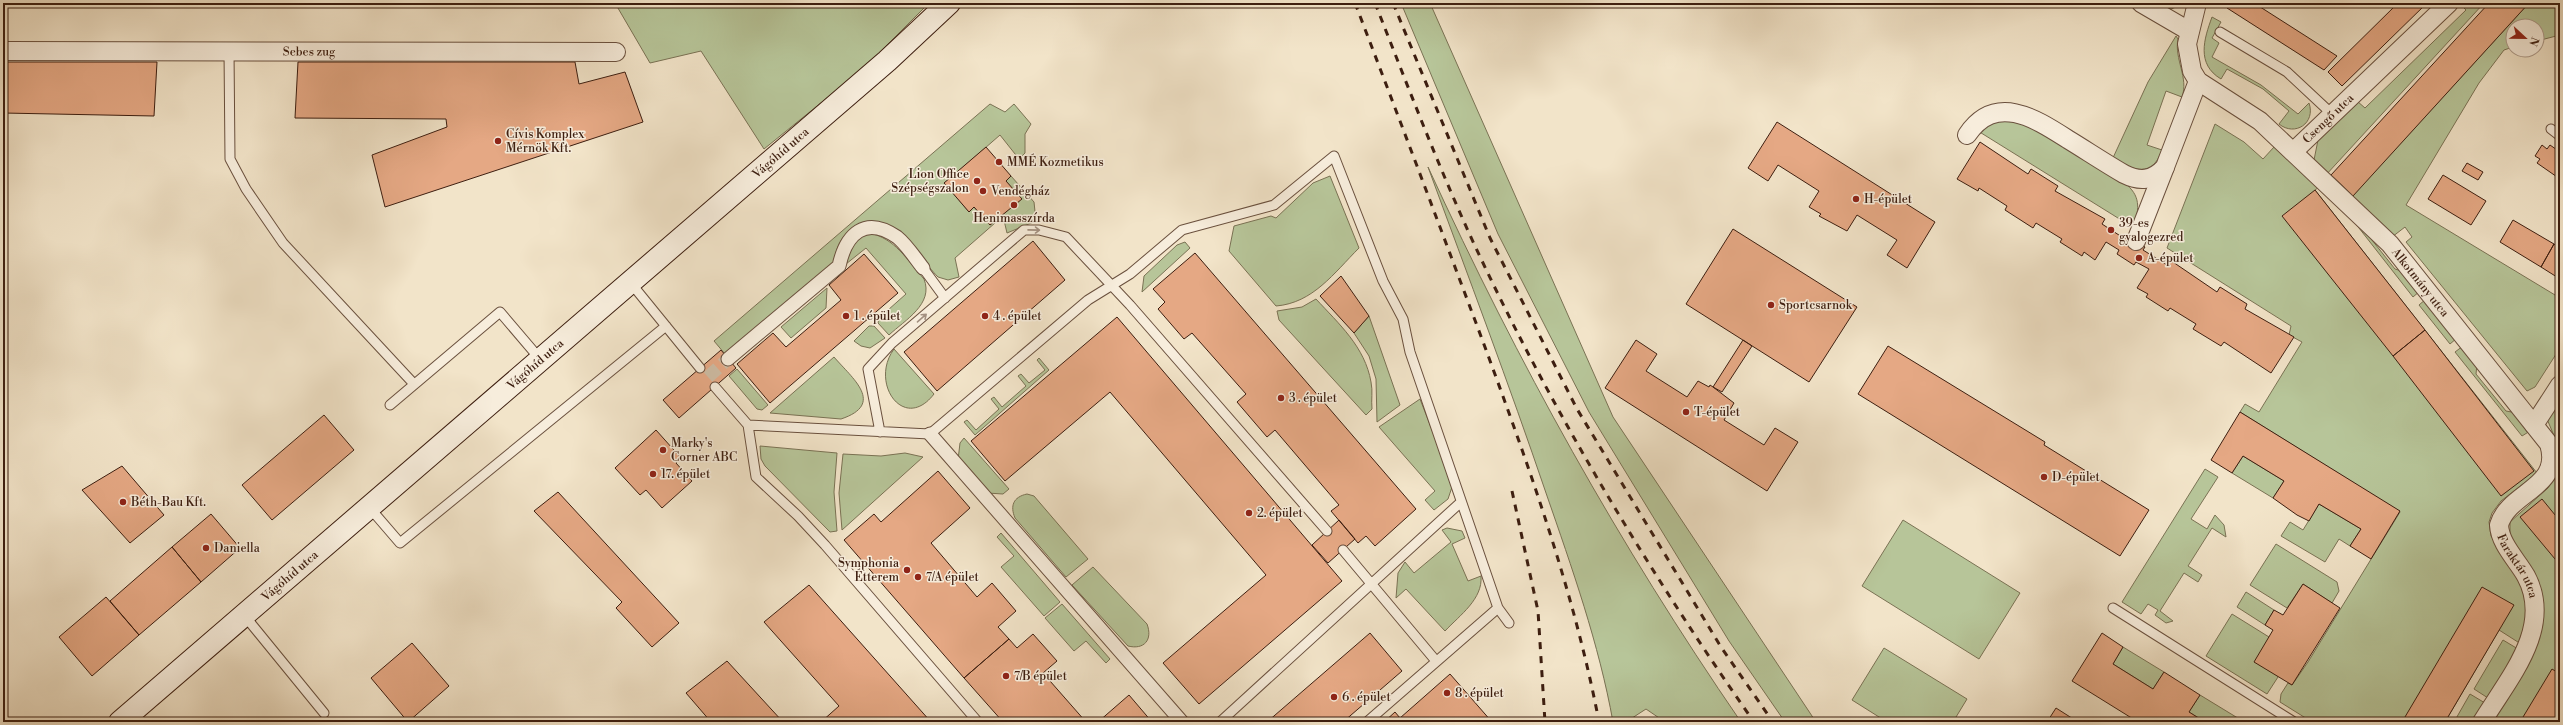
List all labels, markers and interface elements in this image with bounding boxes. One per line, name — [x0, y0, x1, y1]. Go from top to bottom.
north arrow — [2505, 18, 2545, 58]
text: N — [2525, 35, 2541, 48]
street label: Sebes zug — [283, 44, 336, 59]
street label: Csengő utca — [2299, 90, 2357, 147]
street label: Vágóhíd utca — [748, 124, 813, 182]
place label: Cívis Komplex Mérnök Kft. — [506, 127, 585, 156]
marker: Cívis Komplex Mérnök Kft. — [493, 136, 503, 146]
place label: MMÉ Kozmetikus — [1007, 153, 1104, 170]
marker: MMÉ Kozmetikus — [994, 157, 1004, 167]
place label: Lion Office Szépségszalon — [891, 167, 969, 196]
marker: Lion Office Szépségszalon — [972, 176, 982, 186]
place label: Vendégház — [990, 184, 1050, 199]
marker: Vendégház — [978, 186, 988, 196]
place label: H-épület — [1864, 192, 1913, 207]
marker: H-épület — [1851, 194, 1861, 204]
marker: Henimasszírda — [1009, 200, 1019, 210]
place label: Henimasszírda — [973, 211, 1056, 226]
place label: 39-es gyalogezred — [2119, 216, 2183, 245]
marker: 39-es gyalogezred — [2106, 225, 2116, 235]
one-way arrow — [1027, 226, 1040, 234]
street label: Alkotmány utca — [2388, 244, 2453, 321]
place label: A-épület — [2146, 251, 2194, 266]
marker: A-épület — [2134, 253, 2144, 263]
place label: Sportcsarnok — [1779, 298, 1853, 313]
marker: Sportcsarnok — [1766, 300, 1776, 310]
place label: 1 . épület — [854, 309, 901, 324]
place label: 4 . épület — [993, 309, 1042, 324]
marker: 1 . épület — [841, 311, 851, 321]
marker: 4 . épület — [980, 311, 990, 321]
one-way arrow — [917, 313, 927, 322]
street label: Vágóhíd utca — [503, 335, 567, 393]
place label: 3 . épület — [1289, 391, 1338, 406]
marker: 3 . épület — [1276, 393, 1286, 403]
place label: T-épület — [1694, 405, 1741, 420]
marker: T-épület — [1681, 407, 1691, 417]
place label: Marky's Corner ABC — [671, 436, 737, 465]
marker: Marky's Corner ABC — [658, 445, 668, 455]
place label: 17. épület — [661, 467, 711, 482]
marker: 17. épület — [648, 469, 658, 479]
place label: D-épület — [2052, 470, 2101, 485]
marker: D-épület — [2039, 472, 2049, 482]
place label: Béth-Bau Kft. — [130, 495, 206, 510]
marker: Béth-Bau Kft. — [118, 497, 128, 507]
place label: 2. épület — [1257, 506, 1303, 521]
marker: 2. épület — [1244, 508, 1254, 518]
street label: Faraktár utca — [2494, 532, 2541, 600]
place label: Daniella — [214, 541, 261, 556]
marker: Daniella — [201, 543, 211, 553]
street label: Vágóhíd utca — [257, 547, 322, 605]
place label: Symphonia Étterem — [838, 556, 900, 585]
marker: Symphonia Étterem — [902, 565, 912, 575]
place label: 7/A épület — [926, 570, 979, 585]
marker: 7/A épület — [913, 572, 923, 582]
place label: 7/B épület — [1014, 669, 1068, 684]
marker: 7/B épület — [1001, 671, 1011, 681]
place label: 8 . épület — [1455, 686, 1504, 701]
marker: 8 . épület — [1442, 688, 1452, 698]
place label: 6 . épület — [1342, 690, 1391, 705]
marker: 6 . épület — [1329, 692, 1339, 702]

